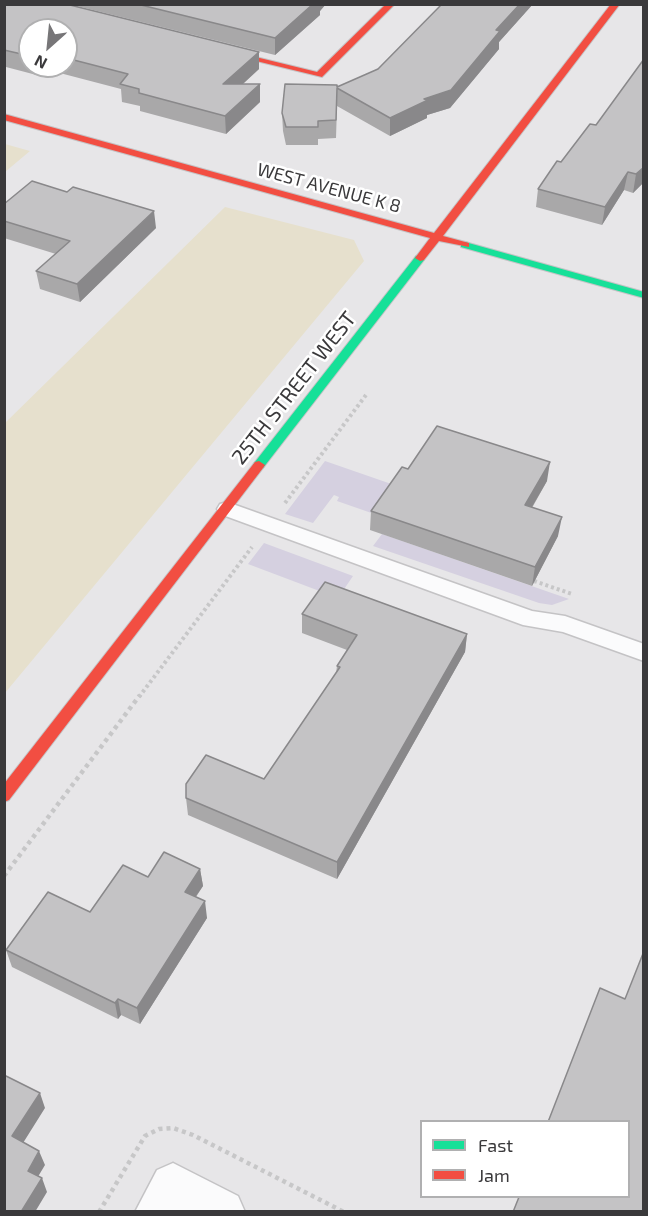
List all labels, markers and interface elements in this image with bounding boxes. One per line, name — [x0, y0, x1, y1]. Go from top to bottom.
north arrow — [18, 18, 78, 78]
text: N — [31, 52, 50, 74]
street label: WEST AVENUE K 8 — [255, 158, 403, 218]
street label: 25TH STREET WEST — [227, 307, 361, 469]
legend — [420, 1120, 630, 1198]
text: Fast — [478, 1134, 513, 1156]
text: Jam — [478, 1164, 510, 1186]

